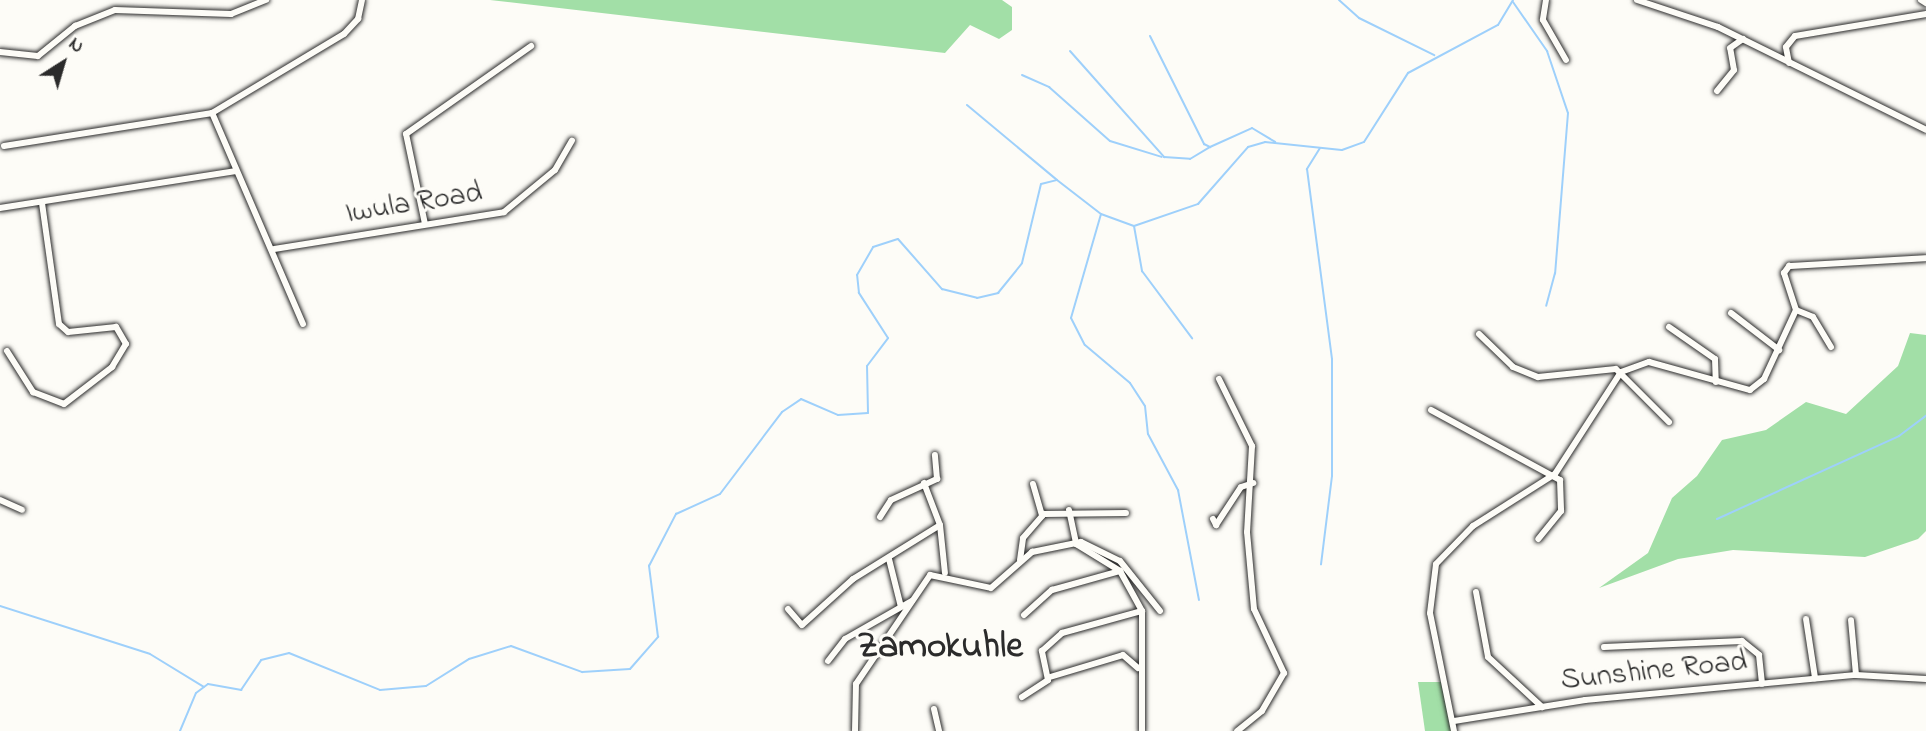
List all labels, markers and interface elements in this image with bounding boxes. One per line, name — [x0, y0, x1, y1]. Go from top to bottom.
north arrow — [28, 28, 98, 98]
text: N — [63, 31, 89, 60]
street label: Iwula Road — [343, 175, 485, 233]
district label: Zamokuhle — [857, 625, 1023, 669]
street label: Sunshine Road — [1559, 644, 1749, 700]

